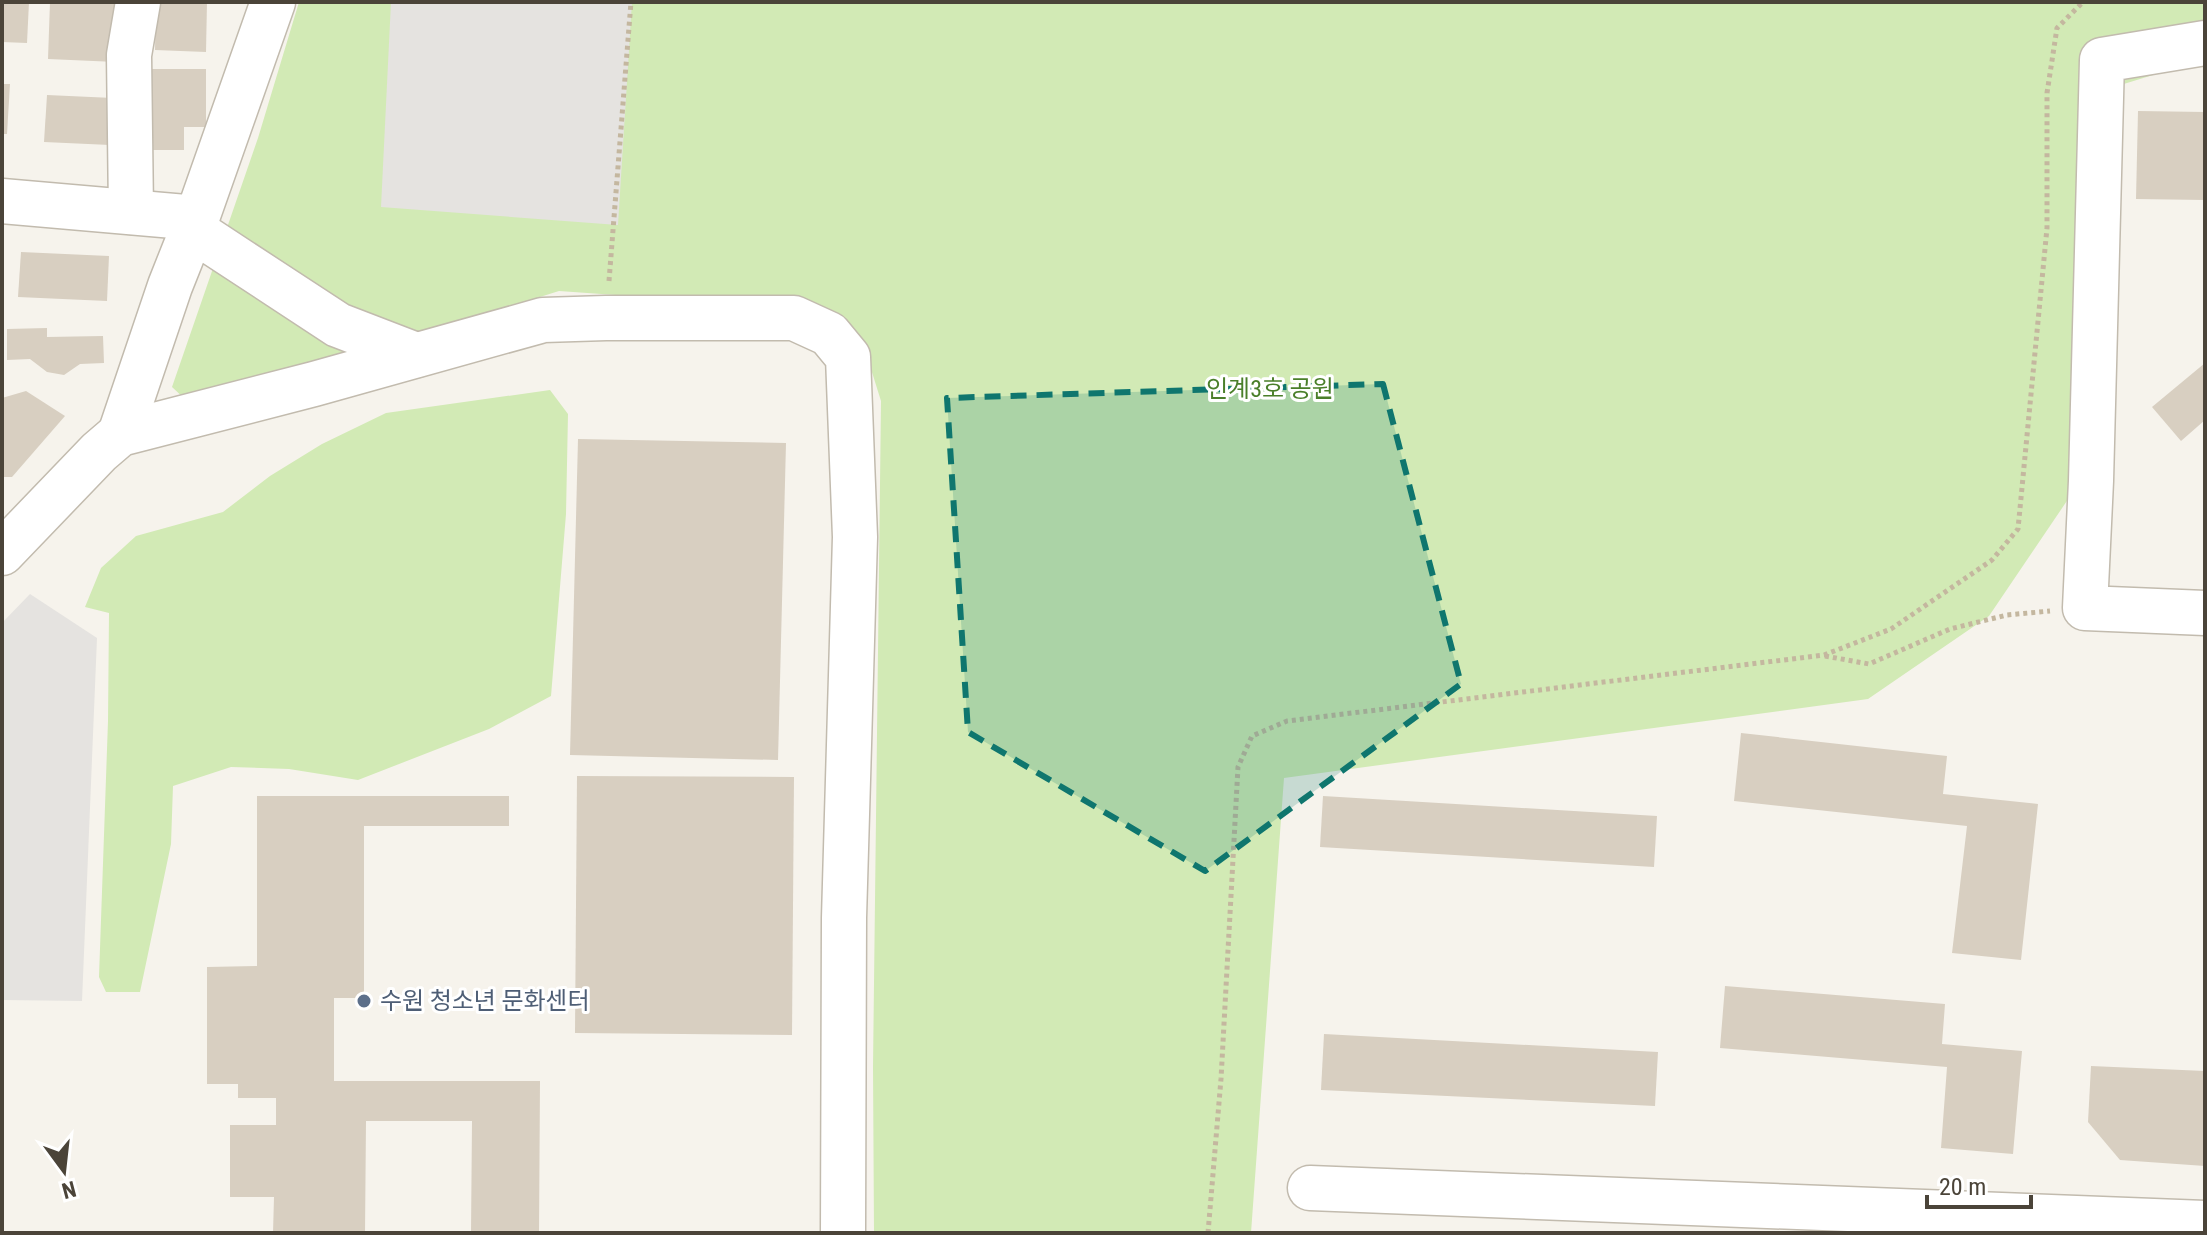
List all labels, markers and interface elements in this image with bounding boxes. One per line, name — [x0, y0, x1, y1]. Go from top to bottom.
park label: 인계3호 공원 — [1206, 375, 1334, 403]
place label: 수원 청소년 문화센터 — [380, 987, 590, 1015]
marker: 수원 청소년 문화센터 — [355, 992, 373, 1010]
north arrow — [24, 1131, 104, 1211]
scale bar — [1927, 1159, 2031, 1209]
text: 20 m — [1939, 1173, 1986, 1201]
text: N — [59, 1176, 79, 1204]

